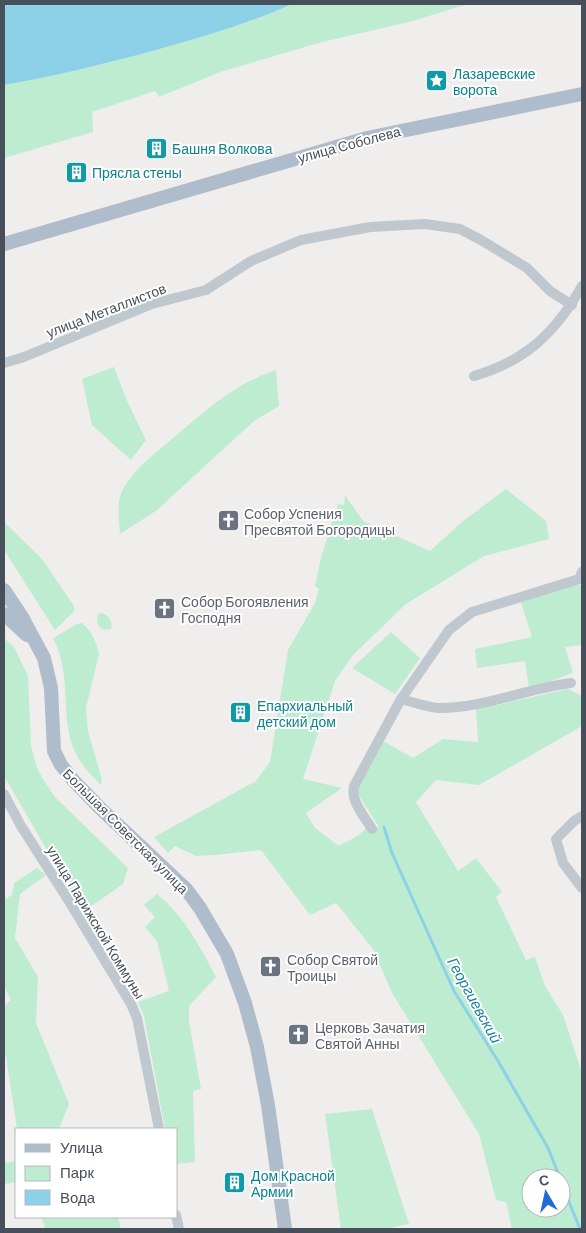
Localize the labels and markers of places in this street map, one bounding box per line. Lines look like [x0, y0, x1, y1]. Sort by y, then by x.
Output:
place label: Лазаревские ворота [453, 65, 536, 98]
place icon: Лазаревские ворота [425, 69, 449, 93]
building icon: Башня Волкова [144, 136, 168, 160]
place label: Башня Волкова [172, 140, 273, 157]
building icon: Прясла стены [64, 160, 88, 184]
place label: Прясла стены [92, 164, 182, 181]
place label: Собор Успения Пресвятой Богородицы [244, 505, 395, 538]
church icon: Собор Успения Пресвятой Богородицы [216, 509, 240, 533]
place label: Собор Богоявления Господня [181, 593, 309, 626]
church icon: Собор Богоявления Господня [153, 597, 177, 621]
place label: Епархиальный детский дом [257, 697, 353, 730]
building icon: Епархиальный детский дом [229, 701, 253, 725]
place label: Собор Святой Троицы [287, 951, 378, 984]
church icon: Собор Святой Троицы [259, 955, 283, 979]
place label: Церковь Зачатия Святой Анны [315, 1019, 425, 1052]
church icon: Церковь Зачатия Святой Анны [287, 1023, 311, 1047]
place label: Дом Красной Армии [251, 1167, 335, 1200]
building icon: Дом Красной Армии [223, 1171, 247, 1195]

